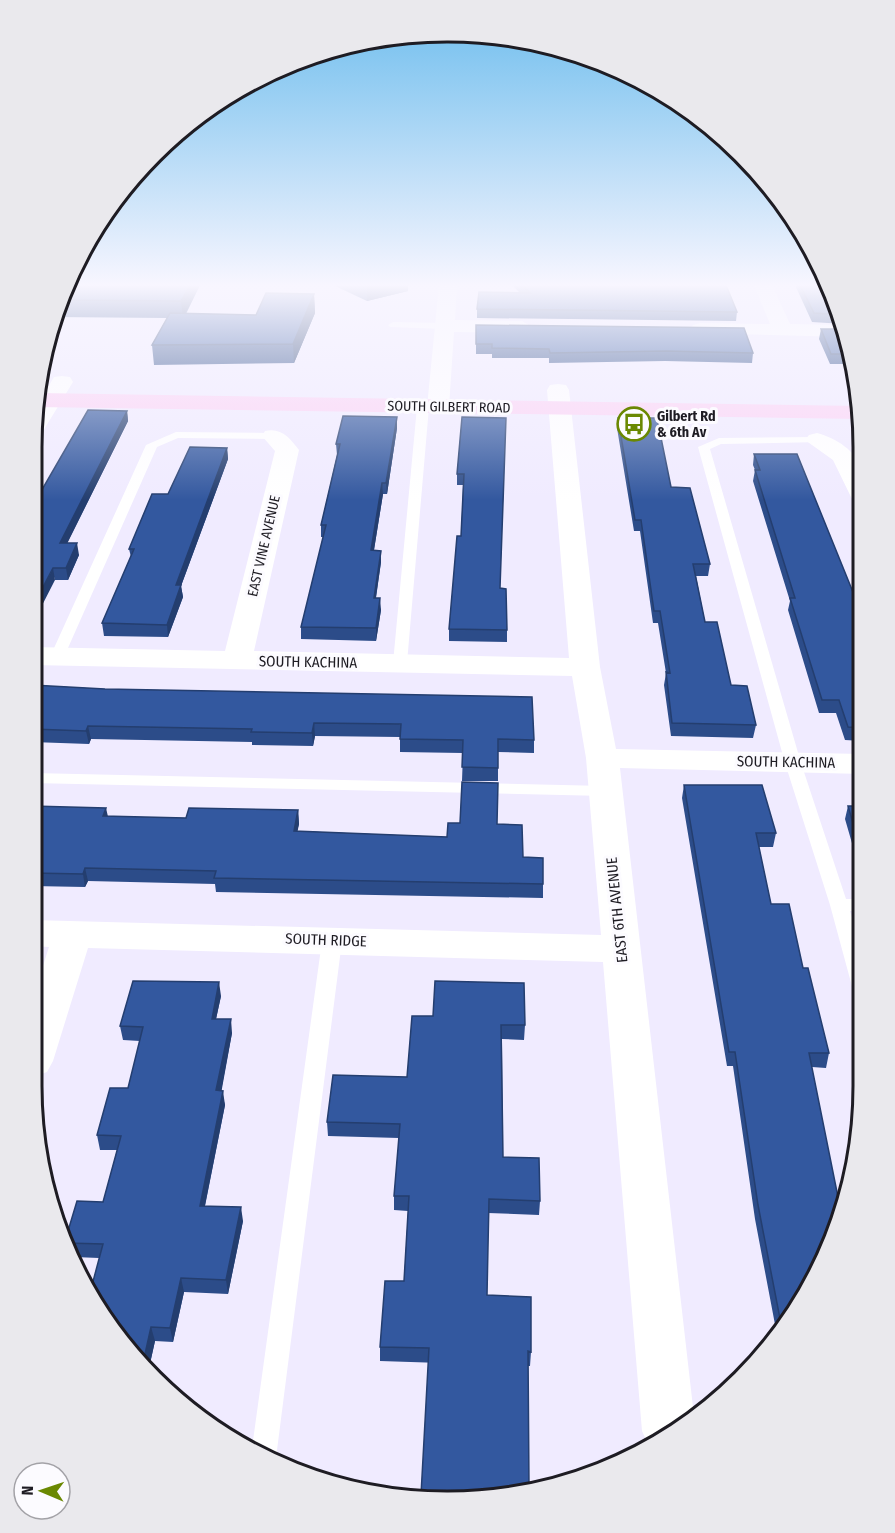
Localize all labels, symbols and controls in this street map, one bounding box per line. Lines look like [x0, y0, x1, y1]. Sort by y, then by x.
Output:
street label: SOUTH GILBERT ROAD [387, 397, 511, 417]
bus stop icon: Gilbert Rd & 6th Av [616, 406, 652, 442]
place label: Gilbert Rd & 6th Av [657, 408, 716, 441]
street label: EAST VINE AVENUE [244, 493, 284, 598]
street label: SOUTH KACHINA [259, 652, 358, 672]
street label: SOUTH KACHINA [737, 752, 836, 772]
street label: EAST 6TH AVENUE [603, 856, 631, 964]
street label: SOUTH RIDGE [285, 930, 367, 950]
north arrow [12, 1461, 72, 1521]
text: N [18, 1485, 37, 1496]

